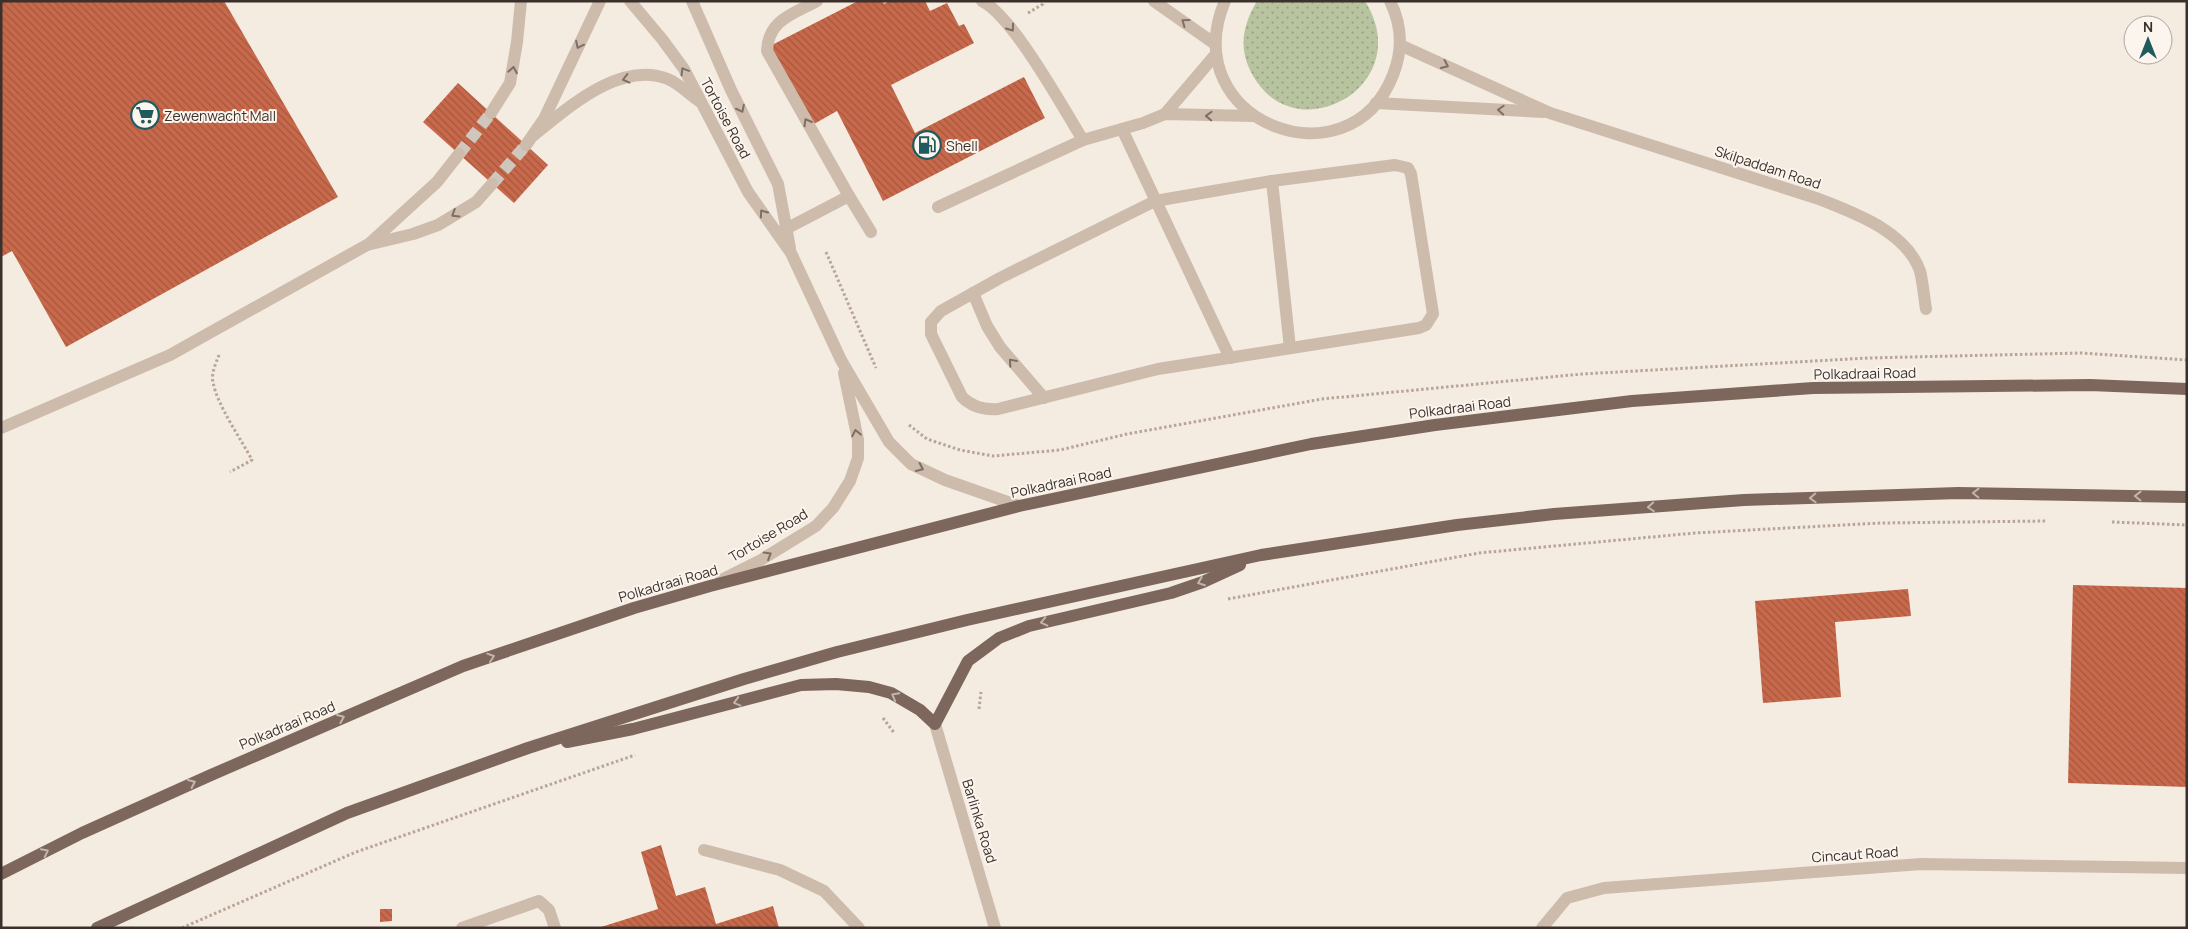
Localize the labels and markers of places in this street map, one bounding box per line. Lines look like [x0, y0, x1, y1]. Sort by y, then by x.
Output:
supermarket icon: Zewenwacht Mall [130, 100, 160, 130]
place label: Zewenwacht Mall [164, 106, 276, 125]
fuel station icon: Shell [912, 130, 942, 160]
place label: Shell [946, 136, 978, 155]

